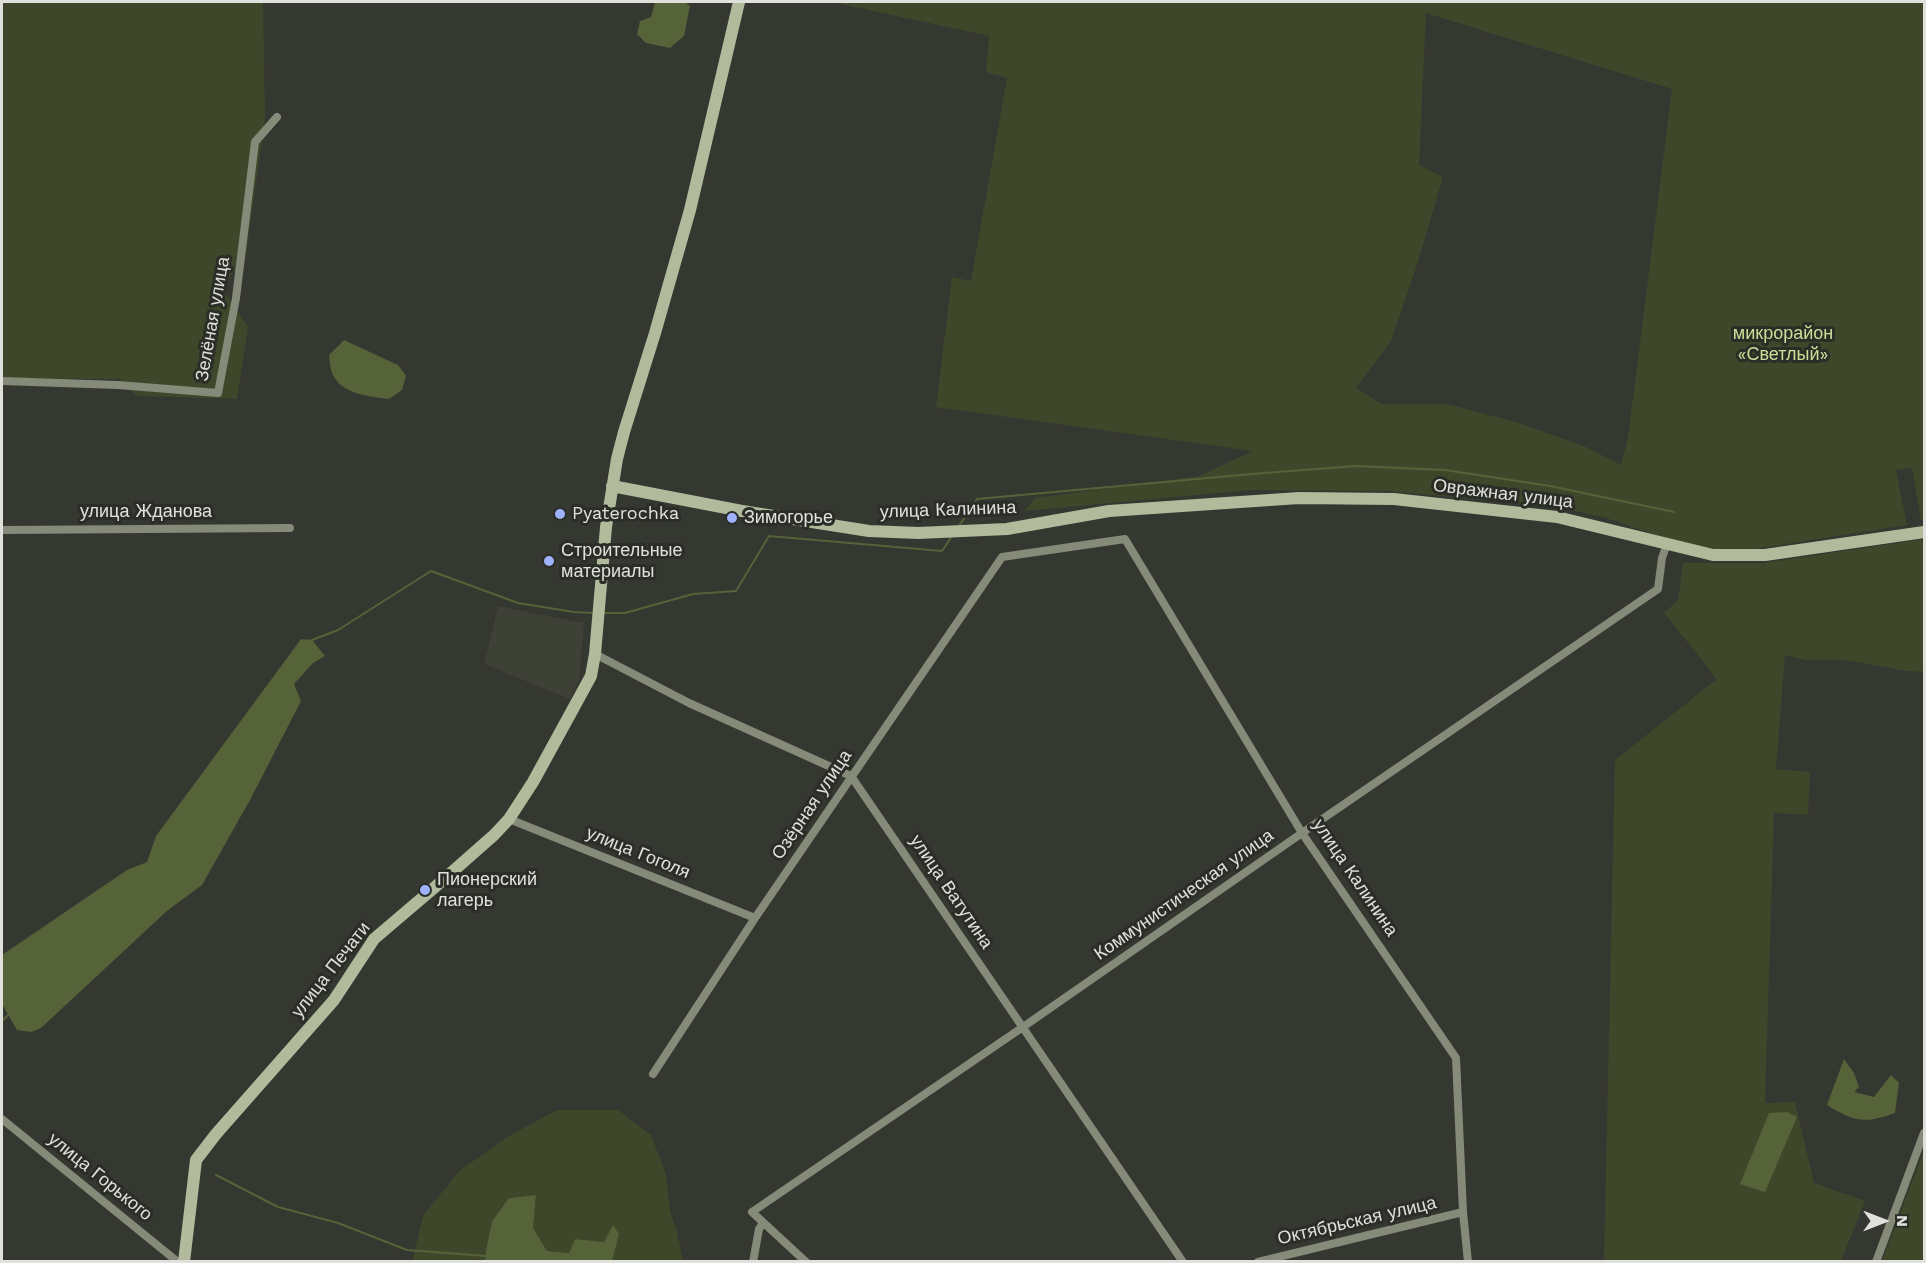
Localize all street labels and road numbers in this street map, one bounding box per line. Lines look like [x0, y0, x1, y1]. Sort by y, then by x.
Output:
street label: Зелёная улица [191, 255, 235, 383]
street label: Овражная улица [1432, 475, 1574, 513]
street label: улица Калинина [879, 497, 1017, 523]
street label: улица Жданова [80, 501, 212, 523]
street label: Озёрная улица [767, 746, 857, 864]
street label: улица Калинина [1308, 815, 1402, 941]
street label: улица Гоголя [583, 822, 693, 884]
street label: Коммунистическая улица [1090, 825, 1278, 965]
street label: улица Ватутина [905, 831, 997, 953]
street label: улица Печати [287, 918, 375, 1022]
street label: улица Горького [44, 1128, 156, 1226]
street label: Октябрьская улица [1275, 1192, 1439, 1250]

